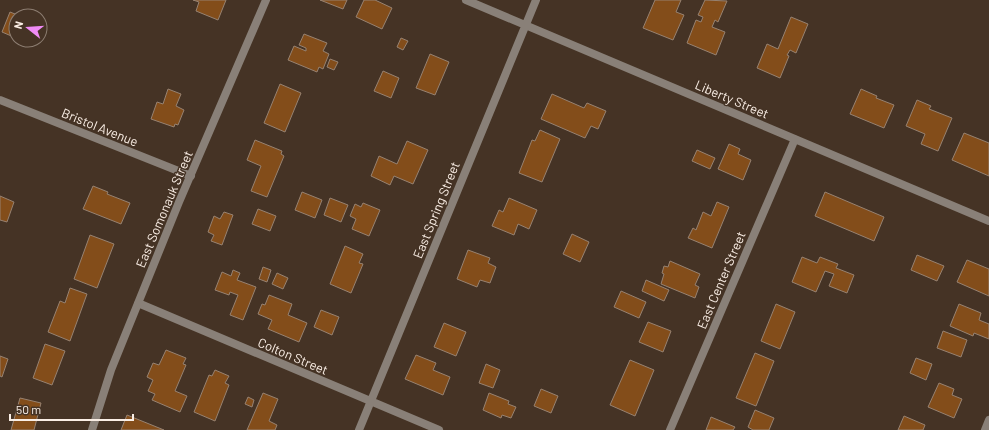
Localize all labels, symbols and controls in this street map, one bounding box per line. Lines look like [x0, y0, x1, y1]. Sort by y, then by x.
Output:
north arrow [8, 8, 48, 48]
text: N [11, 20, 25, 30]
street label: Liberty Street [693, 76, 771, 122]
street label: Bristol Avenue [59, 104, 141, 150]
street label: East Somonauk Street [132, 148, 196, 270]
street label: East Spring Street [409, 159, 463, 261]
street label: East Center Street [693, 229, 749, 331]
street label: Colton Street [255, 334, 331, 378]
scale bar [10, 396, 133, 422]
text: 50 m [16, 402, 41, 416]

